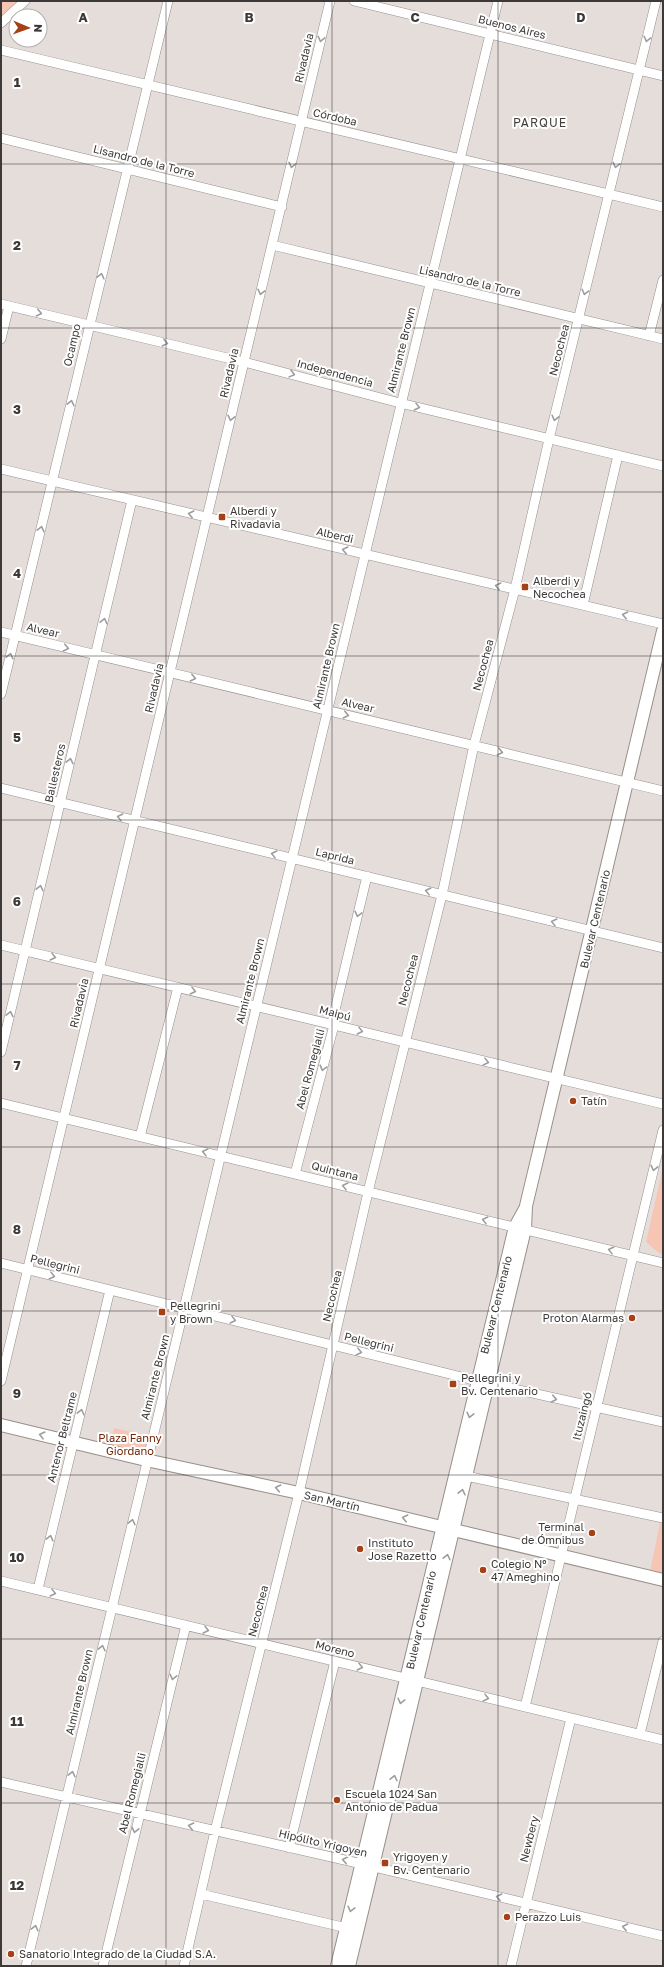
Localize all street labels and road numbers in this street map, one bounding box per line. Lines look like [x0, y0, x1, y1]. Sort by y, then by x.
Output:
street label: Buenos Aires [477, 12, 547, 41]
street label: Rivadavia [291, 32, 316, 84]
street label: Córdoba [312, 105, 358, 128]
street label: Lisandro de la Torre [92, 142, 196, 179]
street label: Lisandro de la Torre [418, 262, 522, 299]
street label: Almirante Brown [384, 306, 417, 394]
street label: Ocampo [60, 322, 83, 368]
street label: Necochea [546, 323, 571, 377]
street label: Rivadavia [216, 347, 241, 399]
street label: Independencia [296, 356, 375, 389]
street label: Alberdi [315, 524, 355, 545]
street label: Alvear [25, 619, 61, 640]
street label: Almirante Brown [309, 622, 342, 710]
street label: Necochea [469, 638, 496, 692]
street label: Rivadavia [141, 662, 166, 714]
street label: Alvear [340, 694, 376, 715]
street label: Ballesteros [41, 742, 68, 804]
street label: Laprida [314, 844, 356, 867]
street label: Bulevar Centenario [577, 868, 612, 969]
street label: Almirante Brown [233, 937, 266, 1025]
street label: Necochea [395, 953, 420, 1007]
street label: Rivadavia [66, 977, 91, 1029]
street label: Maipú [318, 1002, 352, 1023]
street label: Abel Romegialli [293, 1027, 327, 1111]
street label: Quintana [310, 1158, 360, 1183]
street label: Pellegrini [29, 1251, 81, 1276]
street label: Bulevar Centenario [477, 1254, 514, 1355]
street label: Necochea [319, 1269, 344, 1323]
street label: Pellegrini [343, 1329, 395, 1354]
street label: Almirante Brown [138, 1333, 171, 1421]
street label: Antenor Beltrame [44, 1390, 79, 1484]
street label: Ituzaingó [569, 1390, 594, 1441]
street label: San Martín [303, 1488, 361, 1513]
street label: Bulevar Centenario [403, 1569, 438, 1670]
street label: Necochea [245, 1584, 270, 1638]
street label: Moreno [314, 1637, 356, 1660]
street label: Almirante Brown [62, 1648, 95, 1736]
street label: Abel Romegialli [115, 1751, 148, 1835]
street label: Newbery [516, 1814, 541, 1863]
street label: Hipólito Yrigoyen [277, 1826, 369, 1859]

